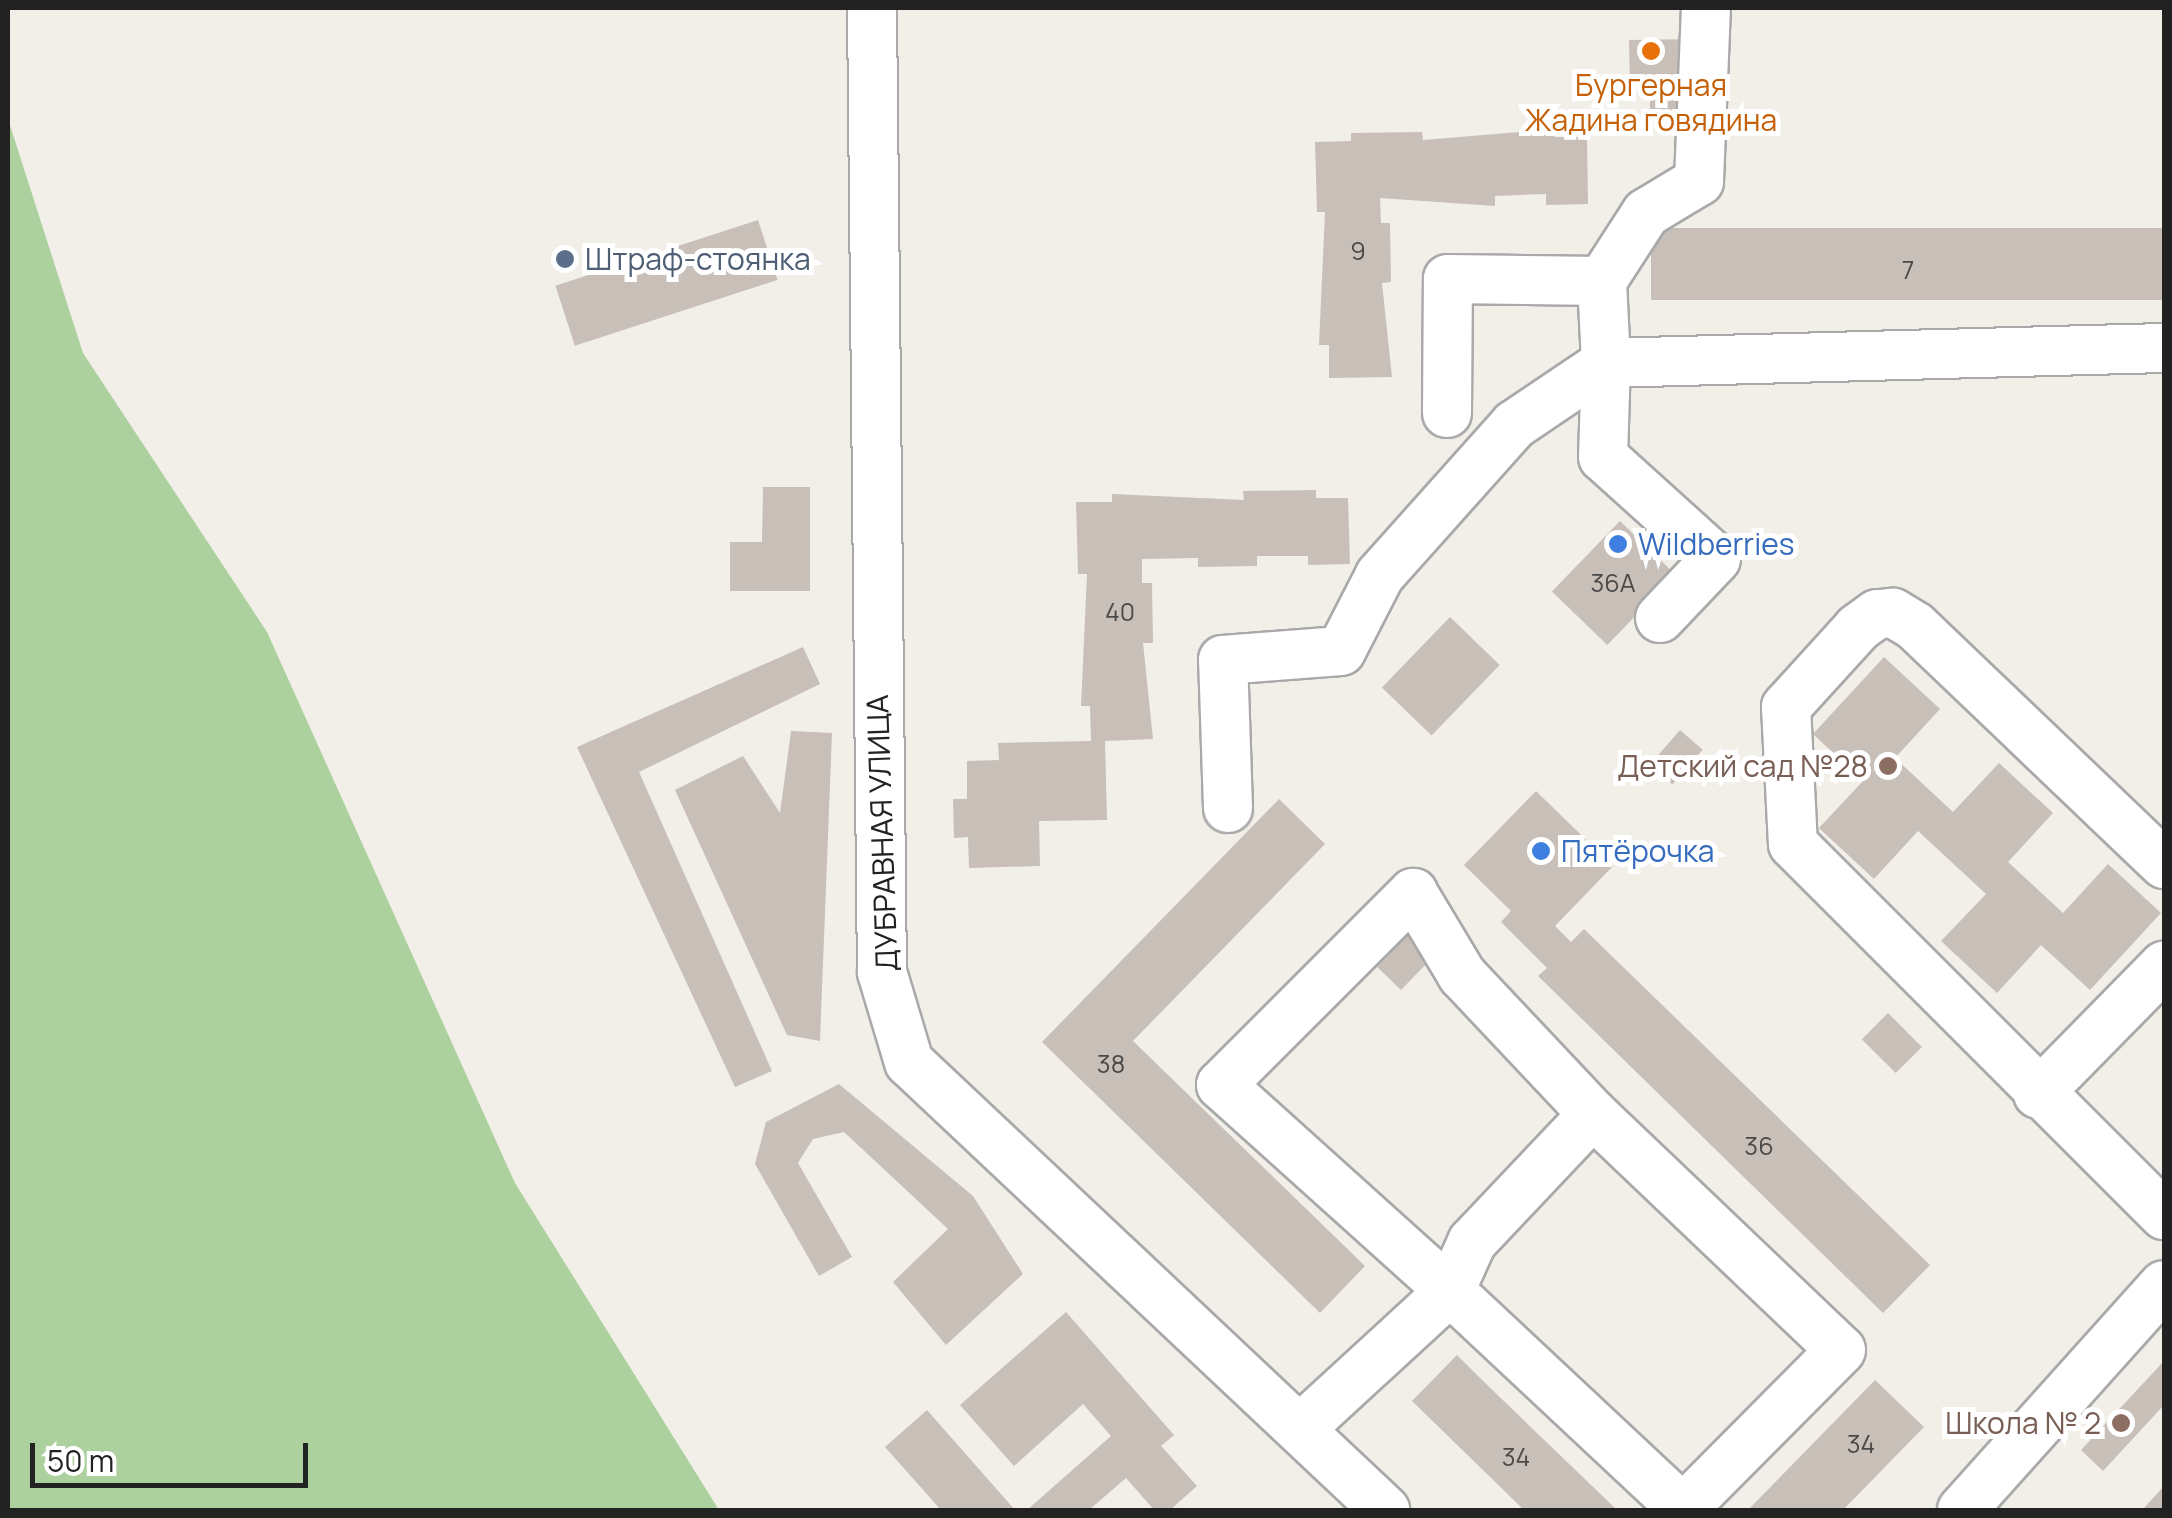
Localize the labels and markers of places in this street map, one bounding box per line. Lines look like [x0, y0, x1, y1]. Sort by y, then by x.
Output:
marker: Бургерная Жадина говядина [1640, 40, 1662, 62]
place label: Бургерная Жадина говядина [1525, 67, 1777, 138]
place label: Штраф-стоянка [585, 241, 811, 277]
marker: Штраф-стоянка [554, 248, 576, 270]
place label: Wildberries [1638, 526, 1794, 562]
marker: Wildberries [1607, 533, 1629, 555]
place label: Детский сад №28 [1617, 748, 1868, 784]
marker: Детский сад №28 [1877, 755, 1899, 777]
place label: Пятёрочка [1561, 833, 1714, 869]
marker: Пятёрочка [1530, 840, 1552, 862]
place label: Школа № 2 [1945, 1405, 2101, 1441]
marker: Школа № 2 [2110, 1412, 2132, 1434]

